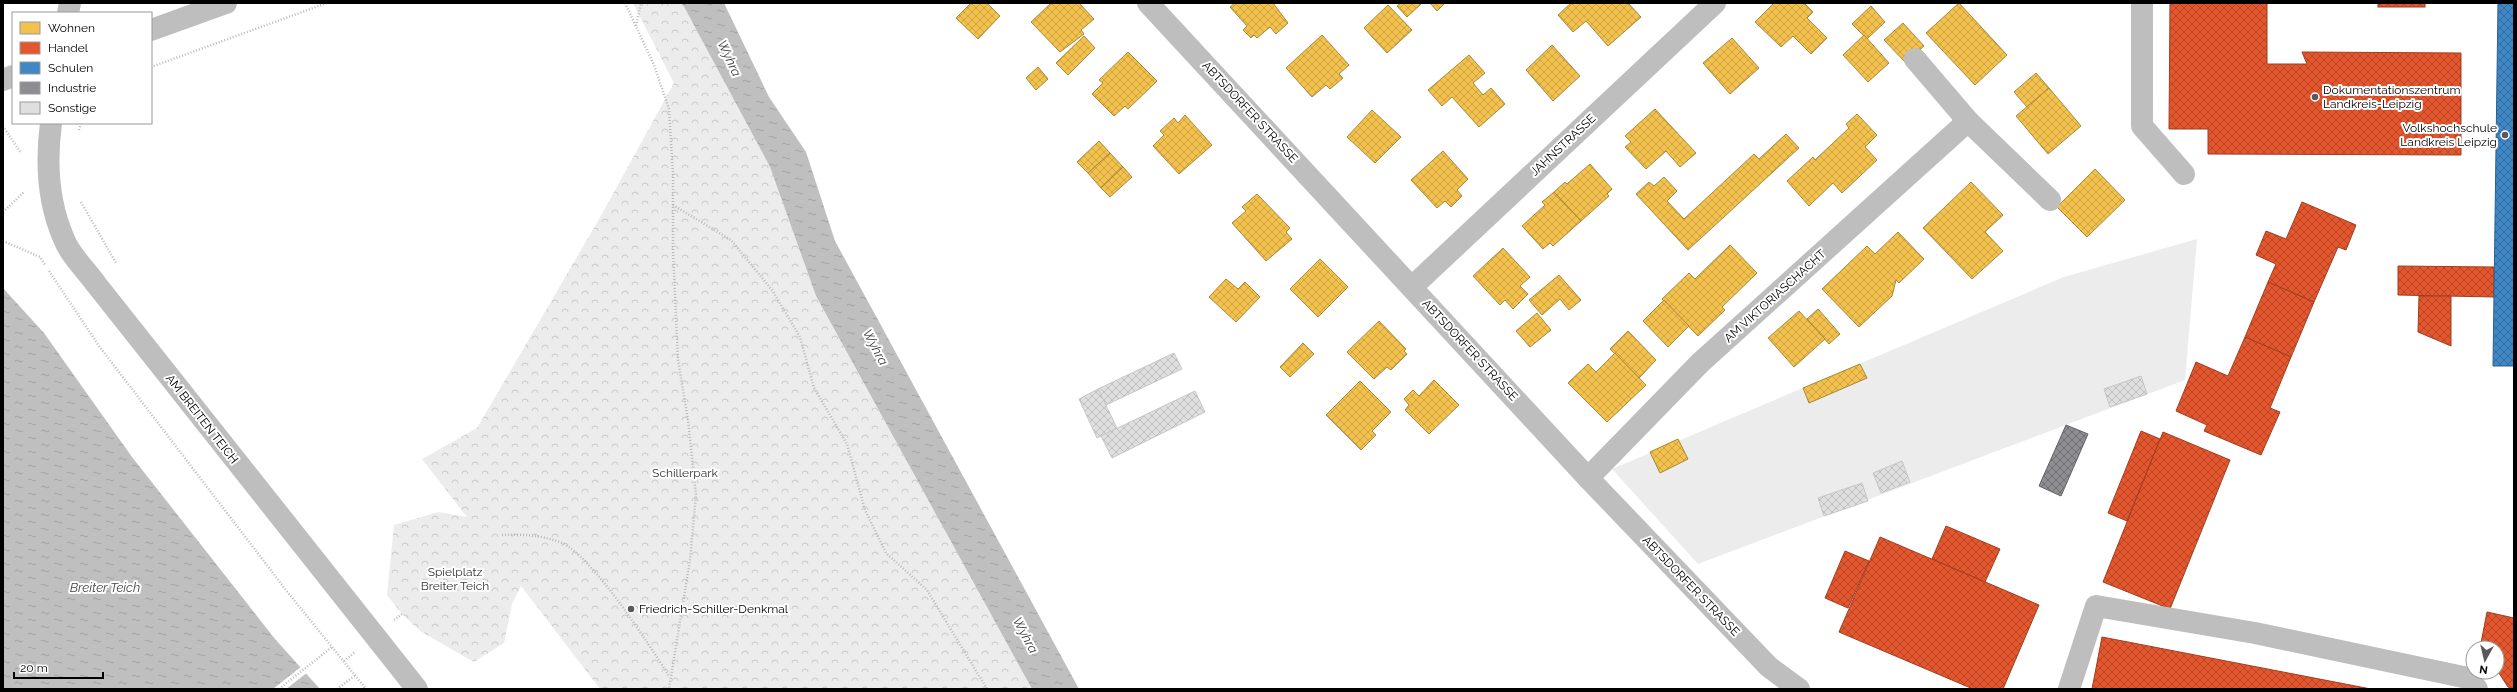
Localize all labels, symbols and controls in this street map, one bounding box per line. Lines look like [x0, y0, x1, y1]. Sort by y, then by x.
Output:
legend [12, 12, 152, 124]
text: Wohnen [48, 21, 95, 35]
water label: Wyhra [715, 38, 745, 79]
text: Handel [48, 41, 89, 55]
street label: ABTSDORFER STRASSE [1199, 58, 1301, 166]
text: Schulen [48, 61, 93, 75]
text: Industrie [48, 81, 96, 95]
place label: Dokumentationszentrum Landkreis-Leipzig [2323, 83, 2460, 111]
marker: Dokumentationszentrum Landkreis-Leipzig [2310, 92, 2320, 102]
text: Sonstige [48, 101, 96, 115]
street label: JAHNSTRASSE [1527, 111, 1599, 179]
place label: Volkshochschule Landkreis Leipzig [2400, 121, 2497, 149]
marker: Volkshochschule Landkreis Leipzig [2500, 130, 2510, 140]
street label: AM VIKTORIASCHACHT [1721, 246, 1829, 345]
street label: ABTSDORFER STRASSE [1419, 296, 1521, 404]
water label: Wyhra [860, 327, 891, 368]
street label: AM BREITEN TEICH [163, 372, 241, 466]
park label: Schillerpark [652, 466, 719, 480]
street label: ABTSDORFER STRASSE [1640, 533, 1742, 639]
park label: Spielplatz Breiter Teich [421, 565, 489, 593]
water label: Breiter Teich [70, 580, 140, 595]
place label: Friedrich-Schiller-Denkmal [639, 602, 789, 616]
marker: Friedrich-Schiller-Denkmal [626, 604, 636, 614]
water label: Wyhra [1010, 615, 1041, 656]
north arrow [2465, 640, 2505, 680]
scale bar [14, 654, 103, 680]
text: 20 m [20, 661, 48, 675]
text: N [2479, 662, 2489, 676]

